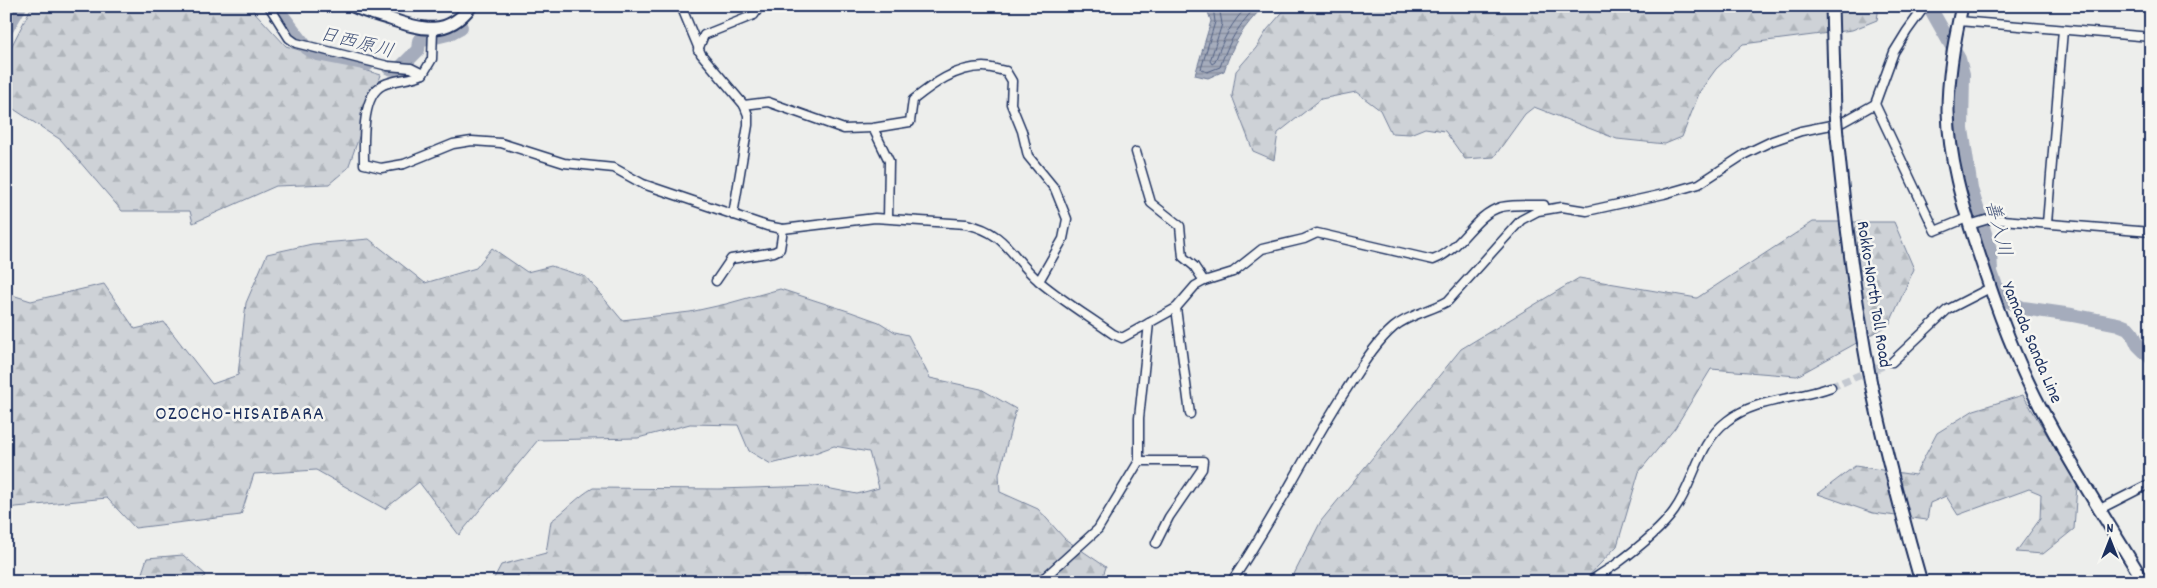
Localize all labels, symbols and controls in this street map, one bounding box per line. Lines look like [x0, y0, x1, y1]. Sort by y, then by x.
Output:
water label: 日西原川 [316, 22, 396, 67]
water label: 善入川 [1977, 198, 2017, 260]
street label: Rokko-North Toll Road [1849, 219, 1896, 370]
street label: Yamada Sanda Line [1994, 279, 2068, 408]
district label: OZOCHO-HISAIBARA [155, 401, 325, 429]
north arrow [2084, 516, 2134, 566]
text: N [2107, 519, 2114, 539]

